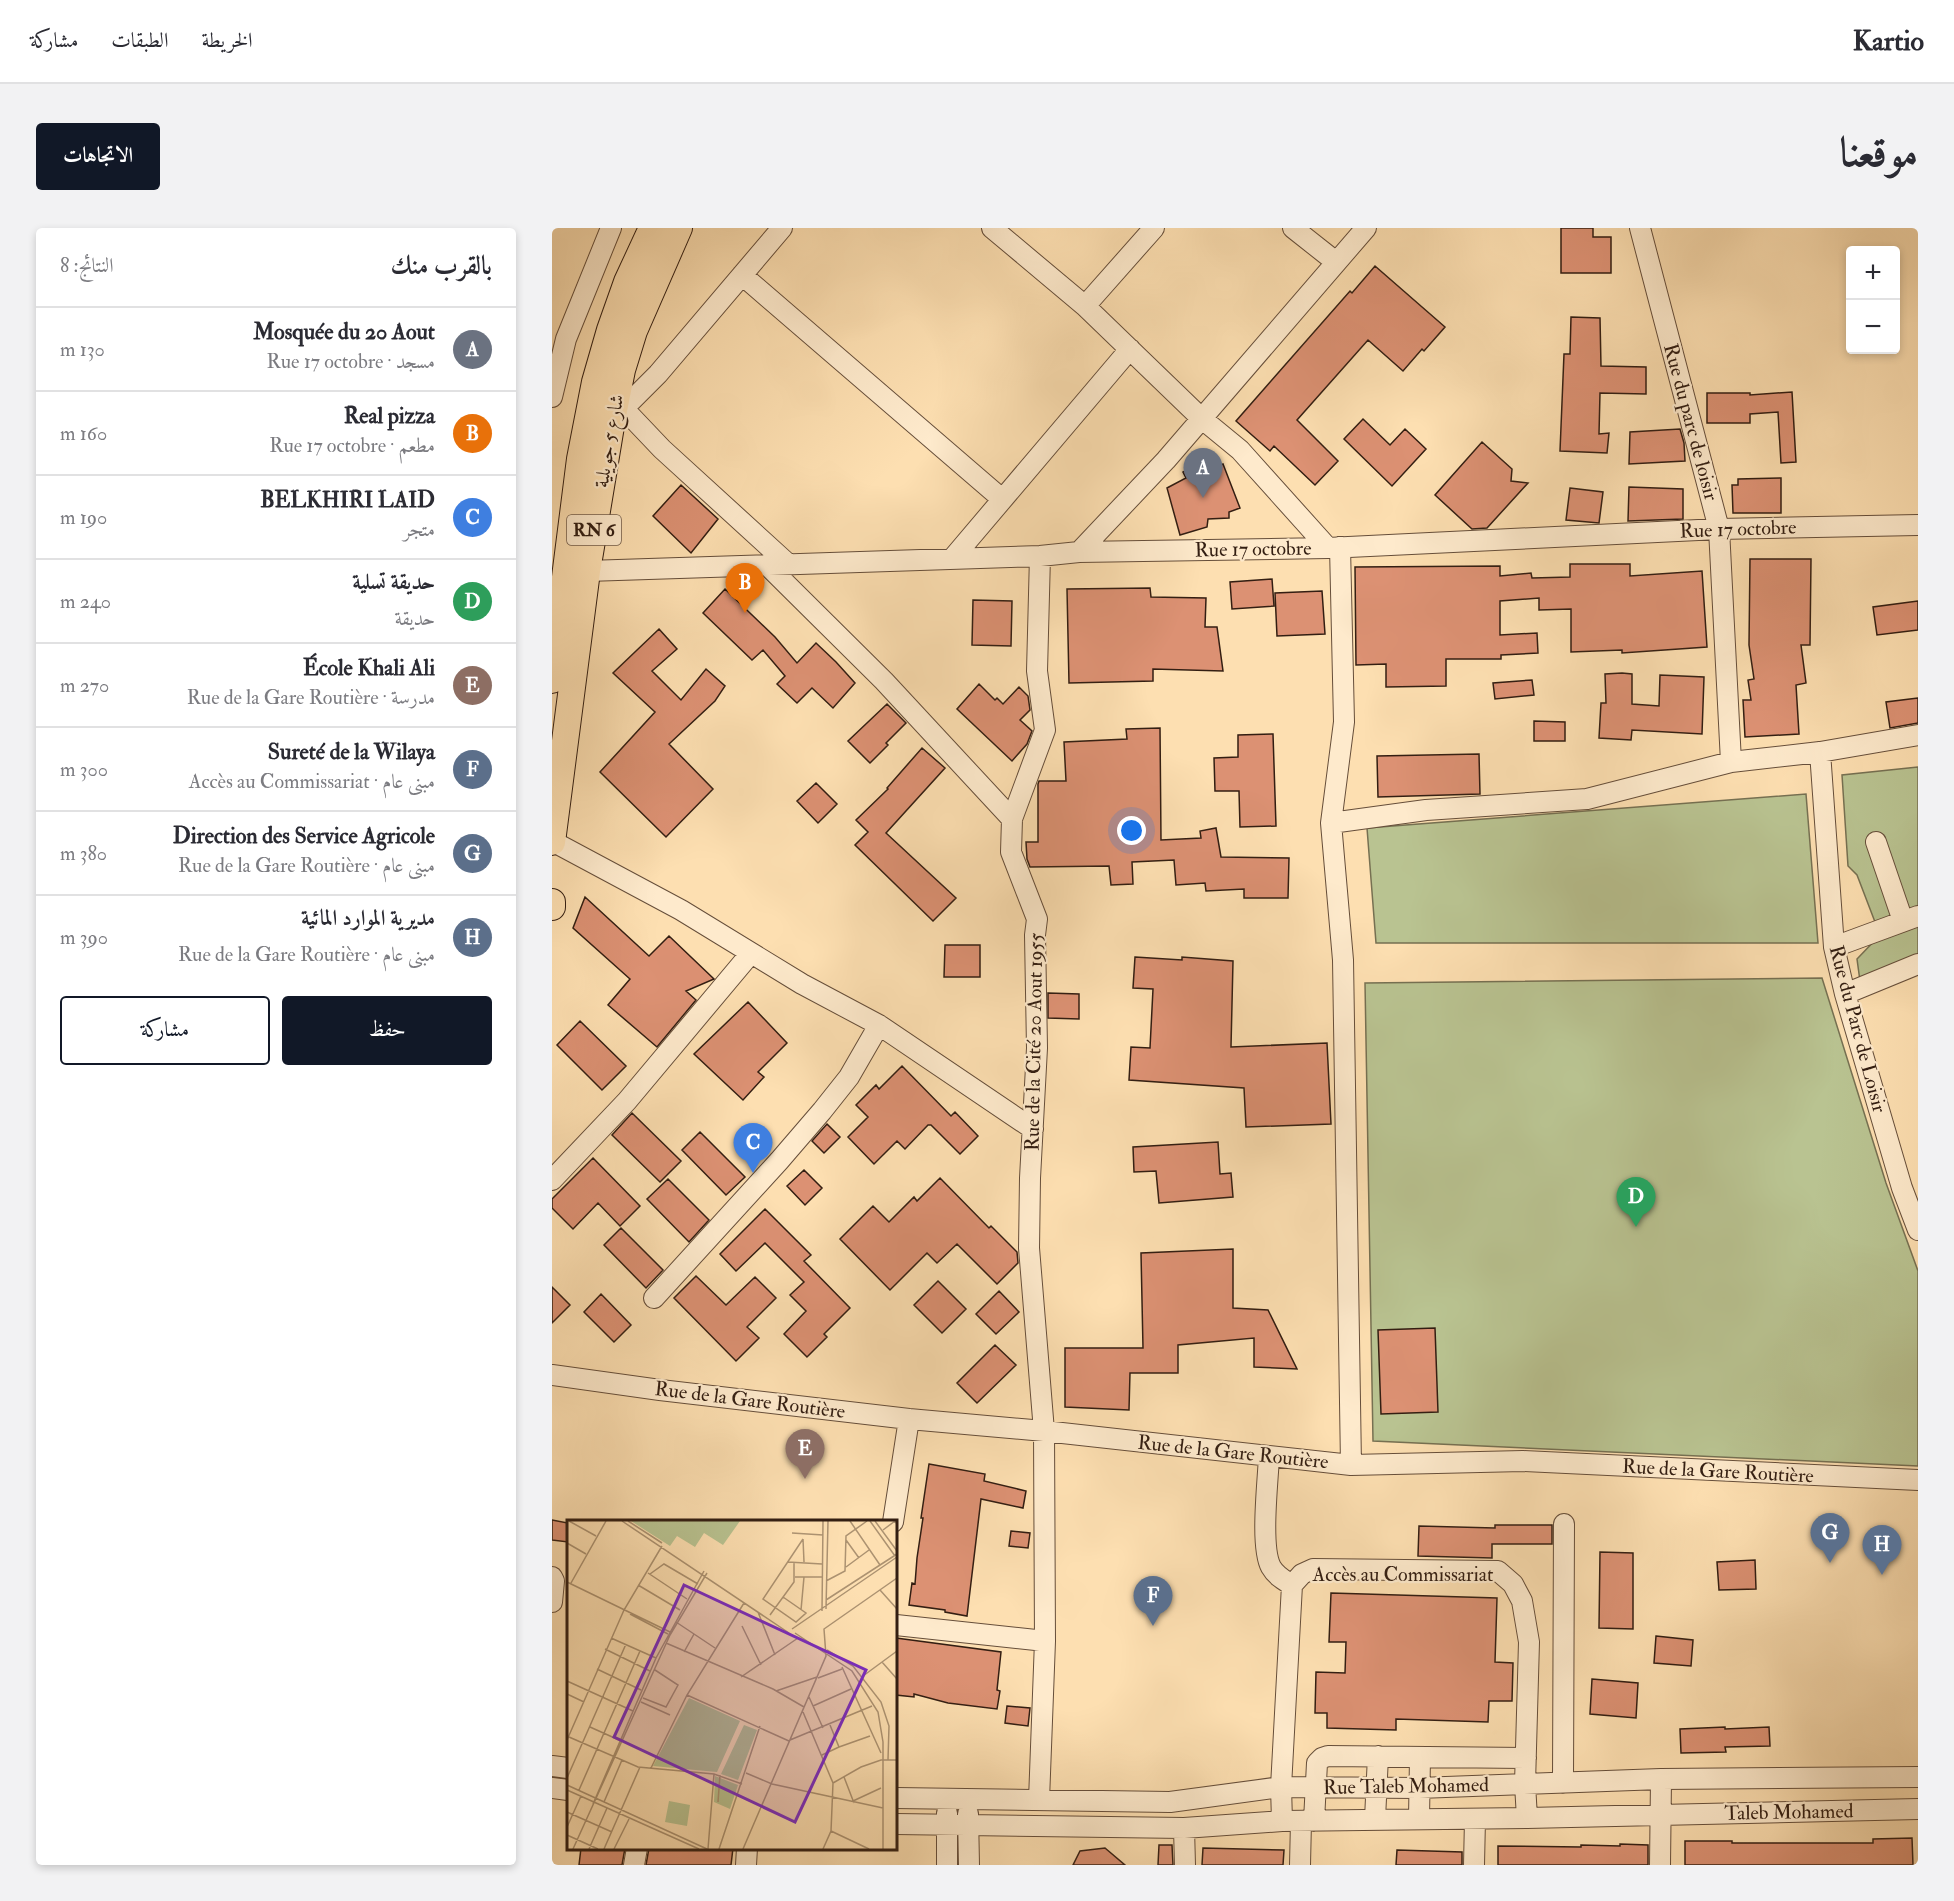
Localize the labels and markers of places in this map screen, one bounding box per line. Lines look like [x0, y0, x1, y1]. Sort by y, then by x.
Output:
pin: A [1184, 448, 1222, 498]
pin: B [726, 564, 764, 613]
pin: C [734, 1124, 772, 1173]
pin: D [1616, 1178, 1656, 1227]
pin: E [786, 1430, 824, 1479]
pin: G [1810, 1514, 1850, 1563]
pin: H [1862, 1526, 1902, 1575]
pin: F [1134, 1576, 1172, 1626]

